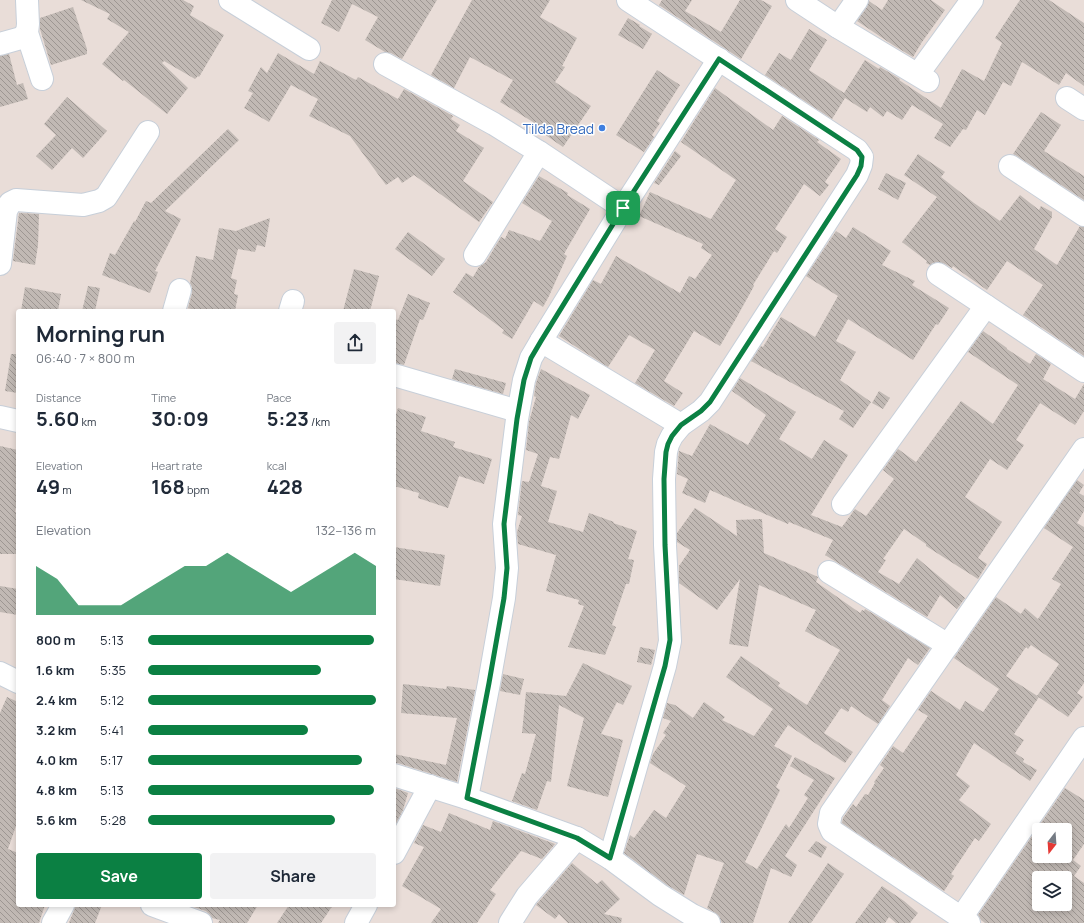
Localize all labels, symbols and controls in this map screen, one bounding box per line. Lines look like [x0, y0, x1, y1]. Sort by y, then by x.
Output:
place label: Tilda Bread [523, 119, 594, 138]
marker: Tilda Bread [597, 123, 607, 133]
pin [606, 191, 640, 225]
icon: arrive [612, 197, 634, 219]
text: Morning run [36, 319, 165, 349]
button: share [334, 322, 376, 364]
text: 06:40 · 7 × 800 m [36, 349, 135, 367]
text: Distance [36, 390, 81, 405]
text: Time [151, 390, 176, 405]
text: Pace [267, 390, 292, 405]
text: 5.60 [36, 405, 79, 432]
text: 30:09 [151, 405, 209, 432]
text: 5:23 [267, 405, 309, 432]
text: km [79, 414, 96, 429]
text: /km [309, 414, 330, 429]
text: Elevation [36, 458, 82, 473]
text: Heart rate [151, 458, 202, 473]
text: kcal [267, 458, 287, 473]
text: 49 [36, 473, 60, 500]
text: 168 [151, 473, 185, 500]
text: 428 [267, 473, 303, 500]
text: m [60, 482, 72, 497]
text: bpm [185, 482, 209, 497]
text: Elevation [36, 521, 91, 539]
text: 132–136 m [316, 521, 376, 539]
text: 800 m [36, 631, 75, 649]
text: 5:13 [100, 631, 124, 649]
text: 1.6 km [36, 661, 74, 679]
text: 5:35 [100, 661, 126, 679]
text: 2.4 km [36, 691, 77, 709]
text: 5:12 [100, 691, 124, 709]
text: 3.2 km [36, 721, 77, 739]
text: 5:41 [100, 721, 124, 739]
text: 4.0 km [36, 751, 77, 769]
text: 5:17 [100, 751, 123, 769]
text: 4.8 km [36, 781, 77, 799]
text: 5:13 [100, 781, 124, 799]
text: 5.6 km [36, 811, 77, 829]
text: 5:28 [100, 811, 126, 829]
north arrow [1032, 823, 1072, 863]
map controls [1032, 823, 1072, 911]
button: Save [36, 853, 202, 899]
button: Share [210, 853, 376, 899]
button: layers [1032, 871, 1072, 911]

